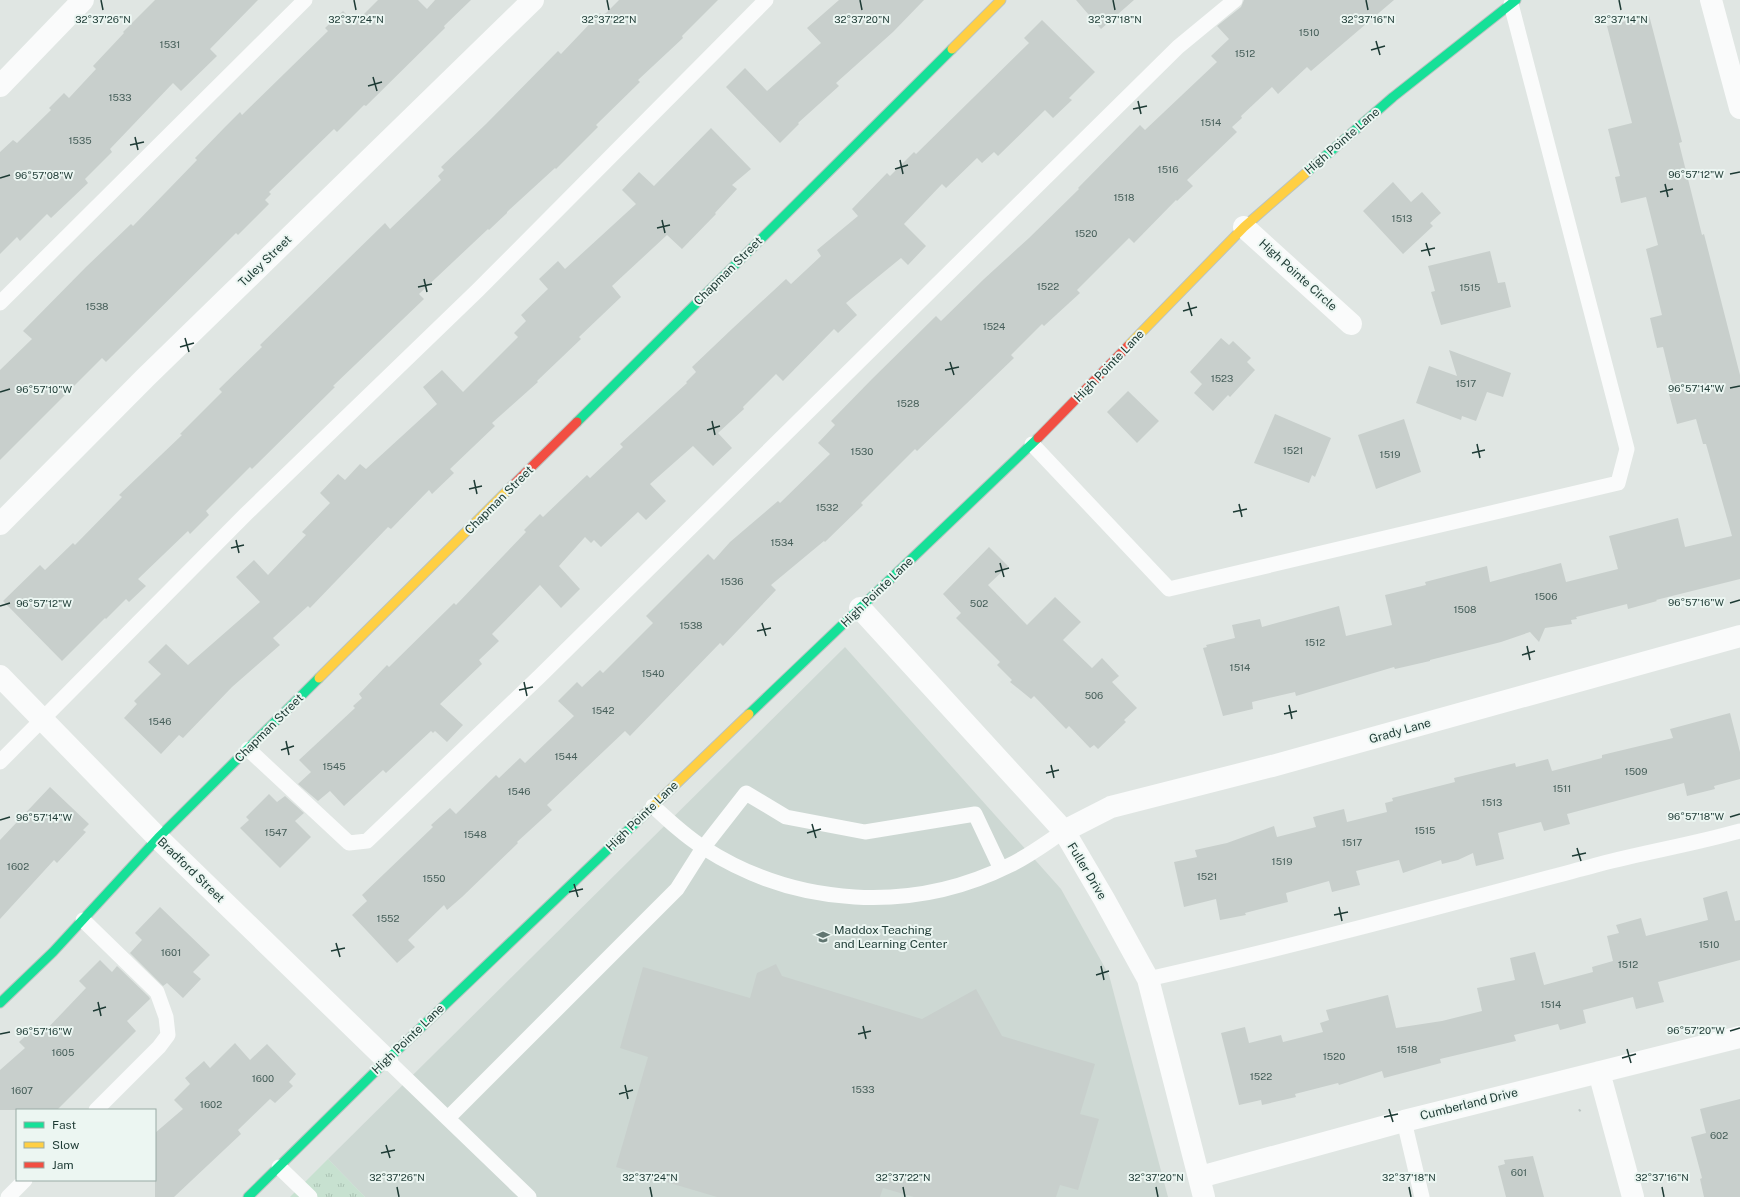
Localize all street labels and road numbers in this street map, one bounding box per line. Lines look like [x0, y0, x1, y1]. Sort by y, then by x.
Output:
street label: High Pointe Lane [1302, 105, 1382, 177]
street label: Tuley Street [236, 232, 295, 290]
street label: Chapman Street [691, 234, 765, 308]
street label: High Pointe Circle [1256, 236, 1340, 314]
street label: High Pointe Lane [1071, 327, 1147, 405]
street label: Chapman Street [462, 463, 536, 537]
street label: High Pointe Lane [838, 554, 916, 630]
street label: Chapman Street [232, 691, 306, 765]
street label: Grady Lane [1368, 715, 1433, 746]
street label: High Pointe Lane [603, 778, 681, 854]
street label: Bradford Street [155, 835, 228, 906]
street label: Fuller Drive [1065, 840, 1110, 902]
street label: High Pointe Lane [369, 1001, 447, 1077]
street label: Cumberland Drive [1419, 1085, 1520, 1123]

